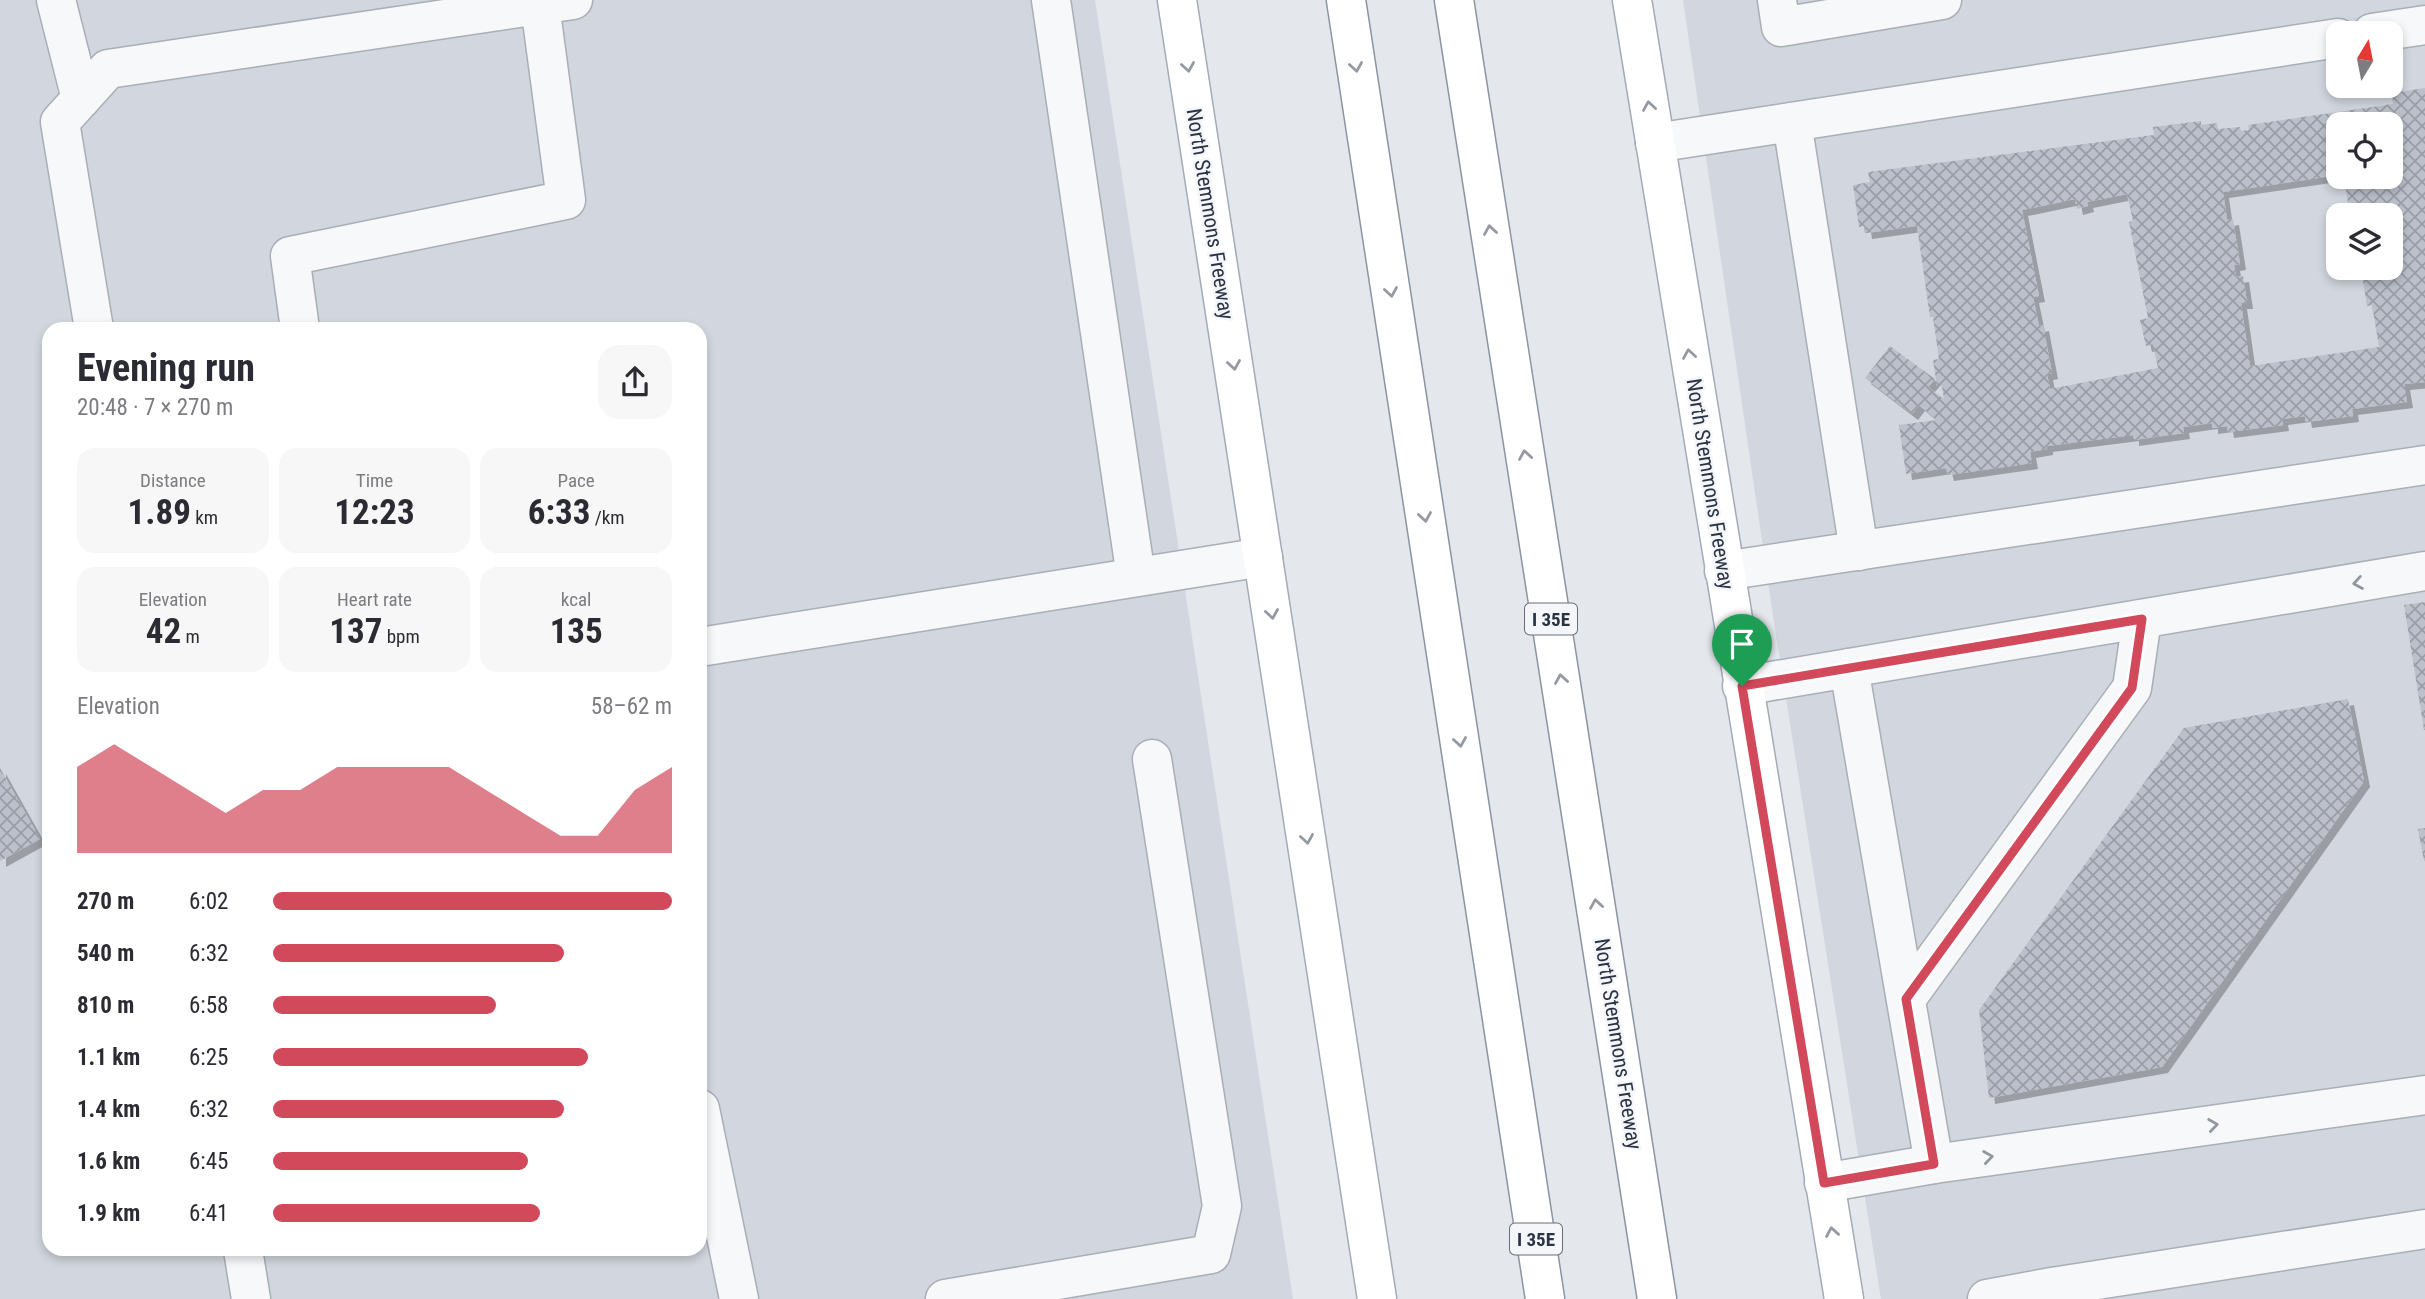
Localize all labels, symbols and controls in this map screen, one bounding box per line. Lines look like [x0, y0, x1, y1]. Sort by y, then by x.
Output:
north arrow [2326, 21, 2403, 98]
map controls [2326, 21, 2403, 280]
one-way arrow [1180, 62, 1195, 73]
one-way arrow [1348, 62, 1363, 73]
one-way arrow [1642, 100, 1657, 111]
street label: North Stemmons Freeway [1181, 107, 1239, 321]
button: locate [2326, 112, 2403, 189]
button: layers [2326, 203, 2403, 280]
one-way arrow [1483, 224, 1498, 236]
one-way arrow [1383, 286, 1398, 298]
button: share [598, 345, 672, 419]
text: Evening run [77, 346, 255, 390]
one-way arrow [1682, 348, 1697, 360]
one-way arrow [1226, 359, 1241, 371]
street label: North Stemmons Freeway [1681, 377, 1739, 591]
text: 20:48 · 7 × 270 m [77, 394, 233, 421]
one-way arrow [1518, 449, 1533, 460]
text: Distance [140, 469, 206, 492]
text: Time [356, 469, 393, 492]
text: Pace [558, 469, 595, 492]
text: 1.89 [128, 492, 191, 533]
text: 12:23 [334, 492, 415, 533]
text: 6:33 [528, 492, 590, 533]
text: km [191, 506, 218, 529]
text: /km [590, 506, 625, 529]
one-way arrow [1417, 511, 1432, 523]
one-way arrow [2352, 575, 2364, 590]
text: Elevation [139, 588, 207, 611]
text: Heart rate [337, 588, 412, 611]
text: kcal [561, 588, 591, 611]
road number: I 35E [1525, 604, 1577, 634]
one-way arrow [1264, 608, 1279, 620]
text: 42 [146, 611, 181, 652]
text: 137 [329, 611, 382, 652]
text: 135 [550, 611, 603, 652]
pin [1712, 614, 1772, 686]
text: m [181, 625, 200, 648]
text: bpm [382, 625, 420, 648]
icon: arrive [1723, 625, 1761, 663]
one-way arrow [1554, 673, 1569, 685]
text: Elevation [77, 693, 160, 720]
text: 58–62 m [591, 693, 672, 720]
one-way arrow [1452, 736, 1467, 748]
one-way arrow [1299, 833, 1314, 845]
text: 270 m [77, 888, 134, 915]
text: 6:02 [189, 888, 228, 915]
one-way arrow [1589, 898, 1604, 910]
street label: North Stemmons Freeway [1589, 937, 1647, 1151]
text: 540 m [77, 940, 134, 967]
text: 6:32 [189, 940, 228, 967]
text: 810 m [77, 992, 134, 1019]
text: 6:58 [189, 992, 228, 1019]
text: 1.1 km [77, 1044, 140, 1071]
text: 6:25 [189, 1044, 228, 1071]
text: 1.4 km [77, 1096, 140, 1123]
text: 6:32 [189, 1096, 228, 1123]
one-way arrow [2208, 1117, 2219, 1132]
text: 1.6 km [77, 1148, 140, 1175]
text: 6:45 [189, 1148, 228, 1175]
one-way arrow [1982, 1149, 1994, 1164]
text: 1.9 km [77, 1200, 140, 1227]
text: 6:41 [189, 1200, 228, 1227]
road number: I 35E [1510, 1224, 1562, 1254]
one-way arrow [1825, 1226, 1840, 1238]

